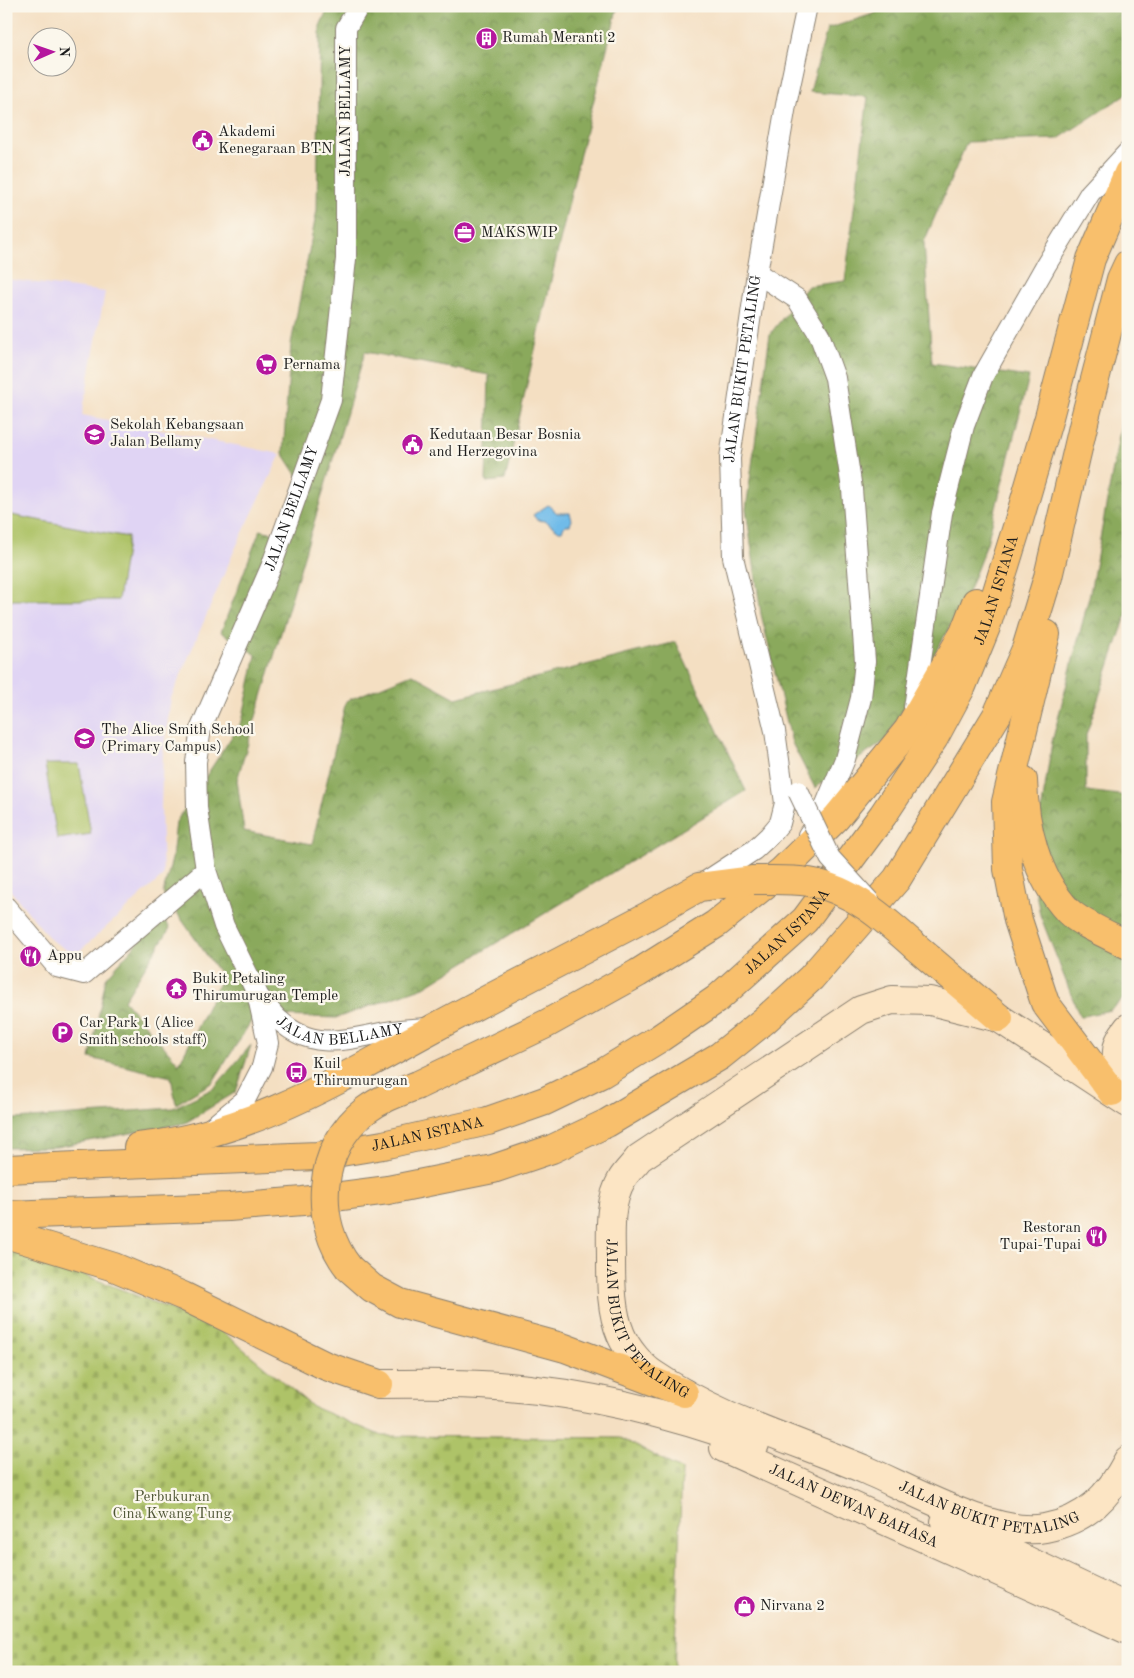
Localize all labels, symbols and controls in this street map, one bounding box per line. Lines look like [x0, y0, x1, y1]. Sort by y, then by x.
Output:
building icon: Rumah Meranti 2 [474, 26, 498, 50]
north arrow [28, 28, 78, 78]
place label: Rumah Meranti 2 [502, 31, 616, 46]
street label: JALAN BELLAMY [339, 45, 354, 177]
text: N [57, 46, 71, 57]
place label: Akademi Kenegaraan BTN [218, 125, 333, 157]
public building icon: Akademi Kenegaraan BTN [190, 129, 214, 153]
office icon: MAKSWIP [453, 221, 477, 245]
place label: MAKSWIP [481, 226, 558, 241]
street label: JALAN BUKIT PETALING [722, 274, 764, 463]
supermarket icon: Pernama [255, 353, 279, 377]
place label: Pernama [283, 358, 341, 373]
place label: Sekolah Kebangsaan Jalan Bellamy [110, 418, 244, 450]
school or university icon: Sekolah Kebangsaan Jalan Bellamy [82, 422, 106, 446]
place label: Kedutaan Besar Bosnia and Herzegovina [429, 428, 581, 460]
public building icon: Kedutaan Besar Bosnia and Herzegovina [401, 432, 425, 456]
street label: JALAN BELLAMY [263, 444, 321, 574]
street label: JALAN ISTANA [972, 533, 1022, 648]
place label: The Alice Smith School (Primary Campus) [101, 723, 254, 755]
school or university icon: The Alice Smith School (Primary Campus) [73, 727, 97, 751]
street label: JALAN ISTANA [742, 886, 833, 978]
restaurant icon: Appu [19, 944, 43, 968]
place label: Appu [47, 949, 82, 964]
place label: Bukit Petaling Thirumurugan Temple [192, 972, 338, 1004]
temple icon: Bukit Petaling Thirumurugan Temple [164, 976, 188, 1000]
street label: JALAN BELLAMY [273, 1014, 404, 1048]
place label: Car Park 1 (Alice Smith schools staff) [79, 1016, 207, 1048]
parking icon: Car Park 1 (Alice Smith schools staff) [51, 1020, 75, 1044]
place label: Kuil Thirumurugan [313, 1057, 408, 1089]
bus stop icon: Kuil Thirumurugan [285, 1061, 309, 1085]
street label: JALAN ISTANA [370, 1115, 486, 1154]
place label: Restoran Tupai-Tupai [1000, 1221, 1081, 1253]
restaurant icon: Restoran Tupai-Tupai [1085, 1225, 1109, 1249]
street label: JALAN BUKIT PETALING [603, 1238, 692, 1402]
street label: JALAN DEWAN BAHASA [766, 1462, 941, 1551]
street label: JALAN BUKIT PETALING [896, 1479, 1083, 1537]
park label: Perbukuran Cina Kwang Tung [112, 1490, 232, 1522]
shop icon: Nirvana 2 [732, 1594, 756, 1618]
place label: Nirvana 2 [760, 1599, 825, 1614]

